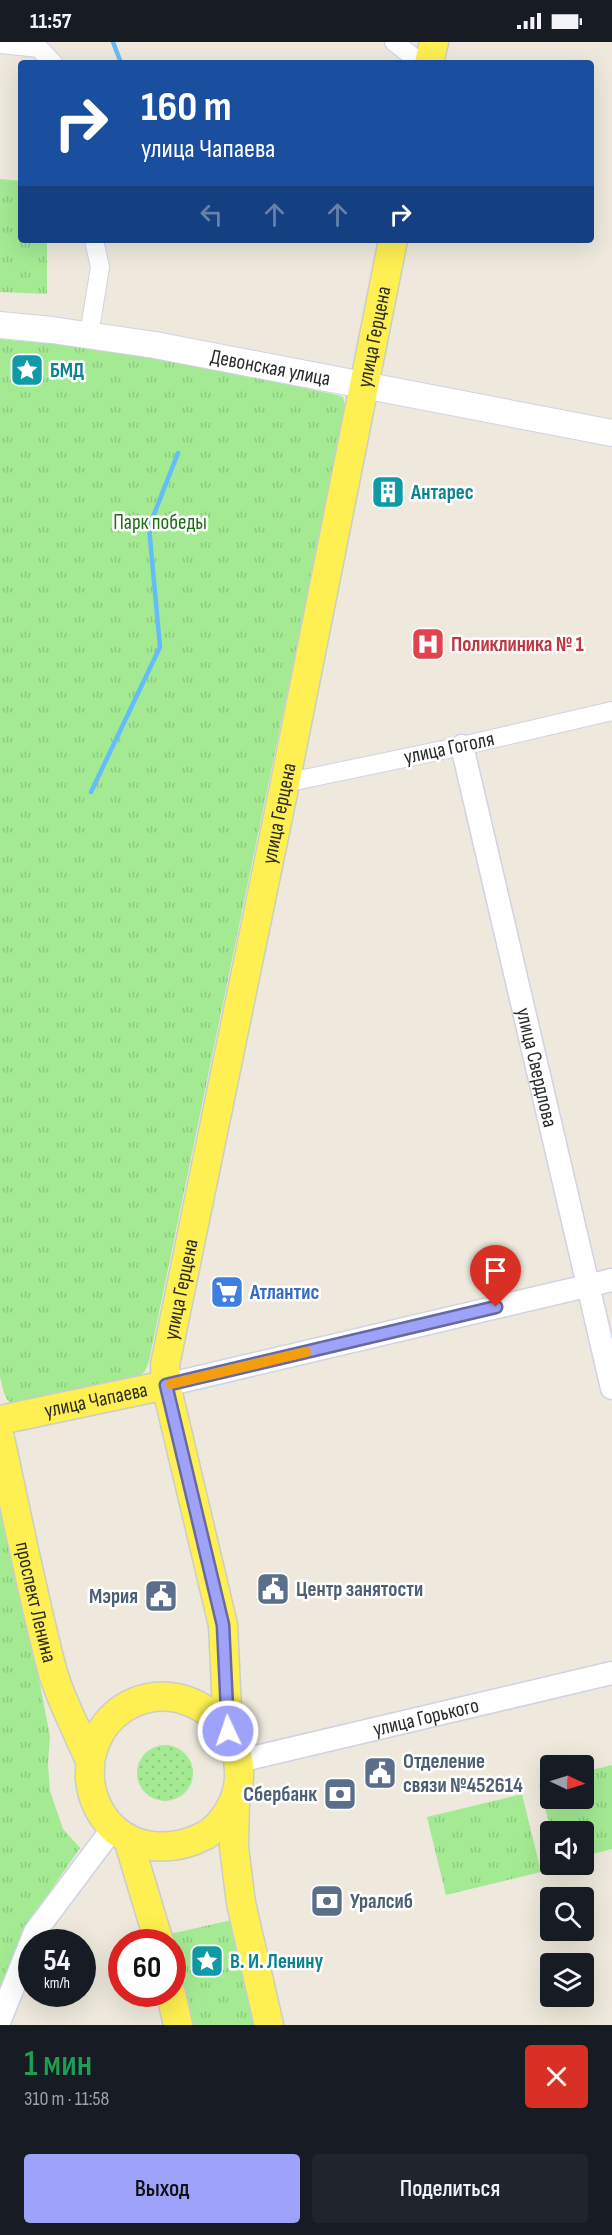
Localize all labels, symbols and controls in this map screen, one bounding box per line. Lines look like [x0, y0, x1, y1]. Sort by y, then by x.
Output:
text: 11:57 [30, 8, 71, 35]
text: 160 m [141, 82, 232, 133]
icon: right [42, 84, 120, 162]
text: улица Чапаева [141, 133, 275, 165]
icon: left [195, 198, 228, 231]
icon: ahead [258, 198, 291, 231]
icon: ahead [321, 198, 354, 231]
icon: right [384, 198, 417, 231]
street label: улица Герцена [351, 284, 396, 390]
street label: Девонская улица [209, 343, 333, 391]
place icon: БМД [9, 352, 45, 388]
place label: БМД [50, 358, 84, 383]
building icon: Антарес [370, 474, 406, 510]
place label: Антарес [410, 480, 474, 505]
park label: Парк победы [113, 510, 207, 535]
hospital icon: Поликлиника № 1 [410, 626, 446, 662]
place label: Поликлиника № 1 [451, 632, 584, 657]
street label: улица Гоголя [402, 726, 496, 770]
street label: улица Герцена [256, 761, 301, 866]
street label: улица Свердлова [511, 1005, 563, 1130]
street label: улица Герцена [158, 1237, 203, 1342]
pin [470, 1245, 521, 1307]
icon: arrive [479, 1254, 512, 1287]
supermarket icon: Атлантис [209, 1274, 245, 1310]
place label: Атлантис [249, 1280, 319, 1305]
street label: улица Чапаева [42, 1377, 150, 1423]
street label: проспект Ленина [10, 1539, 62, 1665]
public building icon: Центр занятости [255, 1571, 291, 1607]
place label: Центр занятости [296, 1577, 423, 1602]
public building icon: Мэрия [143, 1578, 179, 1614]
place label: Мэрия [89, 1584, 138, 1609]
street label: улица Горького [370, 1692, 481, 1741]
position arrow [196, 1699, 260, 1763]
place label: Отделение связи №452614 [403, 1749, 523, 1798]
public building icon: Отделение связи №452614 [362, 1755, 398, 1791]
north arrow [540, 1755, 594, 1809]
map controls [540, 1755, 594, 2007]
bank icon: Сбербанк [322, 1776, 358, 1812]
place label: Сбербанк [243, 1782, 317, 1807]
button: sound [540, 1821, 594, 1875]
bank icon: Уралсиб [309, 1883, 345, 1919]
button: search [540, 1887, 594, 1941]
place label: Уралсиб [350, 1889, 413, 1914]
speed limit sign: 60 [108, 1929, 186, 2007]
text: 54 [43, 1943, 71, 1979]
place icon: В. И. Ленину [189, 1943, 225, 1979]
place label: В. И. Ленину [230, 1949, 323, 1974]
button: layers [540, 1953, 594, 2007]
text: km/h [44, 1974, 70, 1993]
text: 1 мин [24, 2043, 92, 2086]
button: close [525, 2045, 588, 2108]
text: 310 m · 11:58 [24, 2087, 109, 2111]
button: Выход [24, 2154, 300, 2223]
button: Поделиться [312, 2154, 588, 2223]

